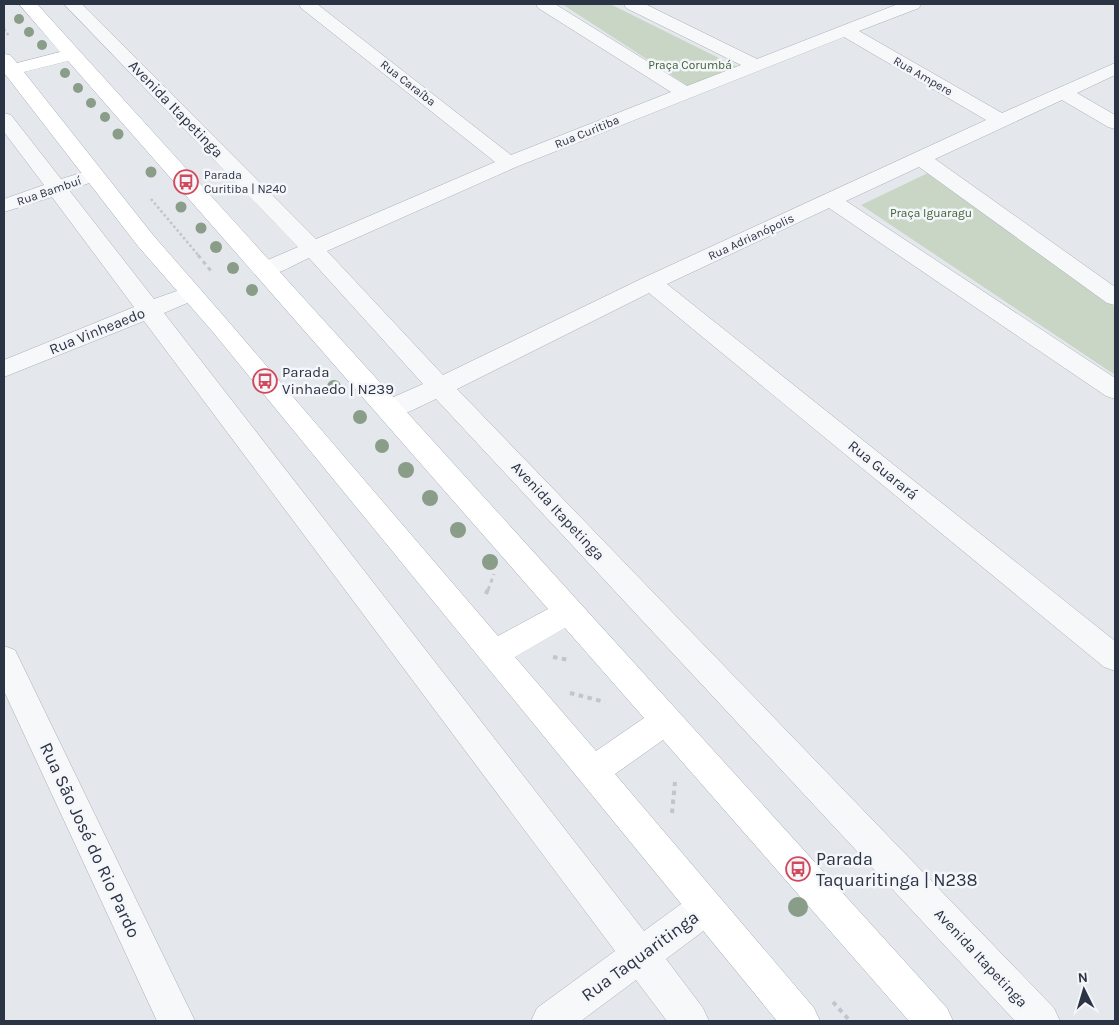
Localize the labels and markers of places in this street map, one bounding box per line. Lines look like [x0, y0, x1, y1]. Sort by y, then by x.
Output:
place label: Parada Curitiba | N240 [204, 168, 286, 196]
bus stop icon: Parada Curitiba | N240 [173, 169, 199, 195]
place label: Parada Vinhaedo | N239 [282, 363, 394, 398]
bus stop icon: Parada Vinhaedo | N239 [252, 368, 278, 394]
place label: Parada Taquaritinga | N238 [816, 848, 978, 891]
bus stop icon: Parada Taquaritinga | N238 [785, 856, 811, 882]

